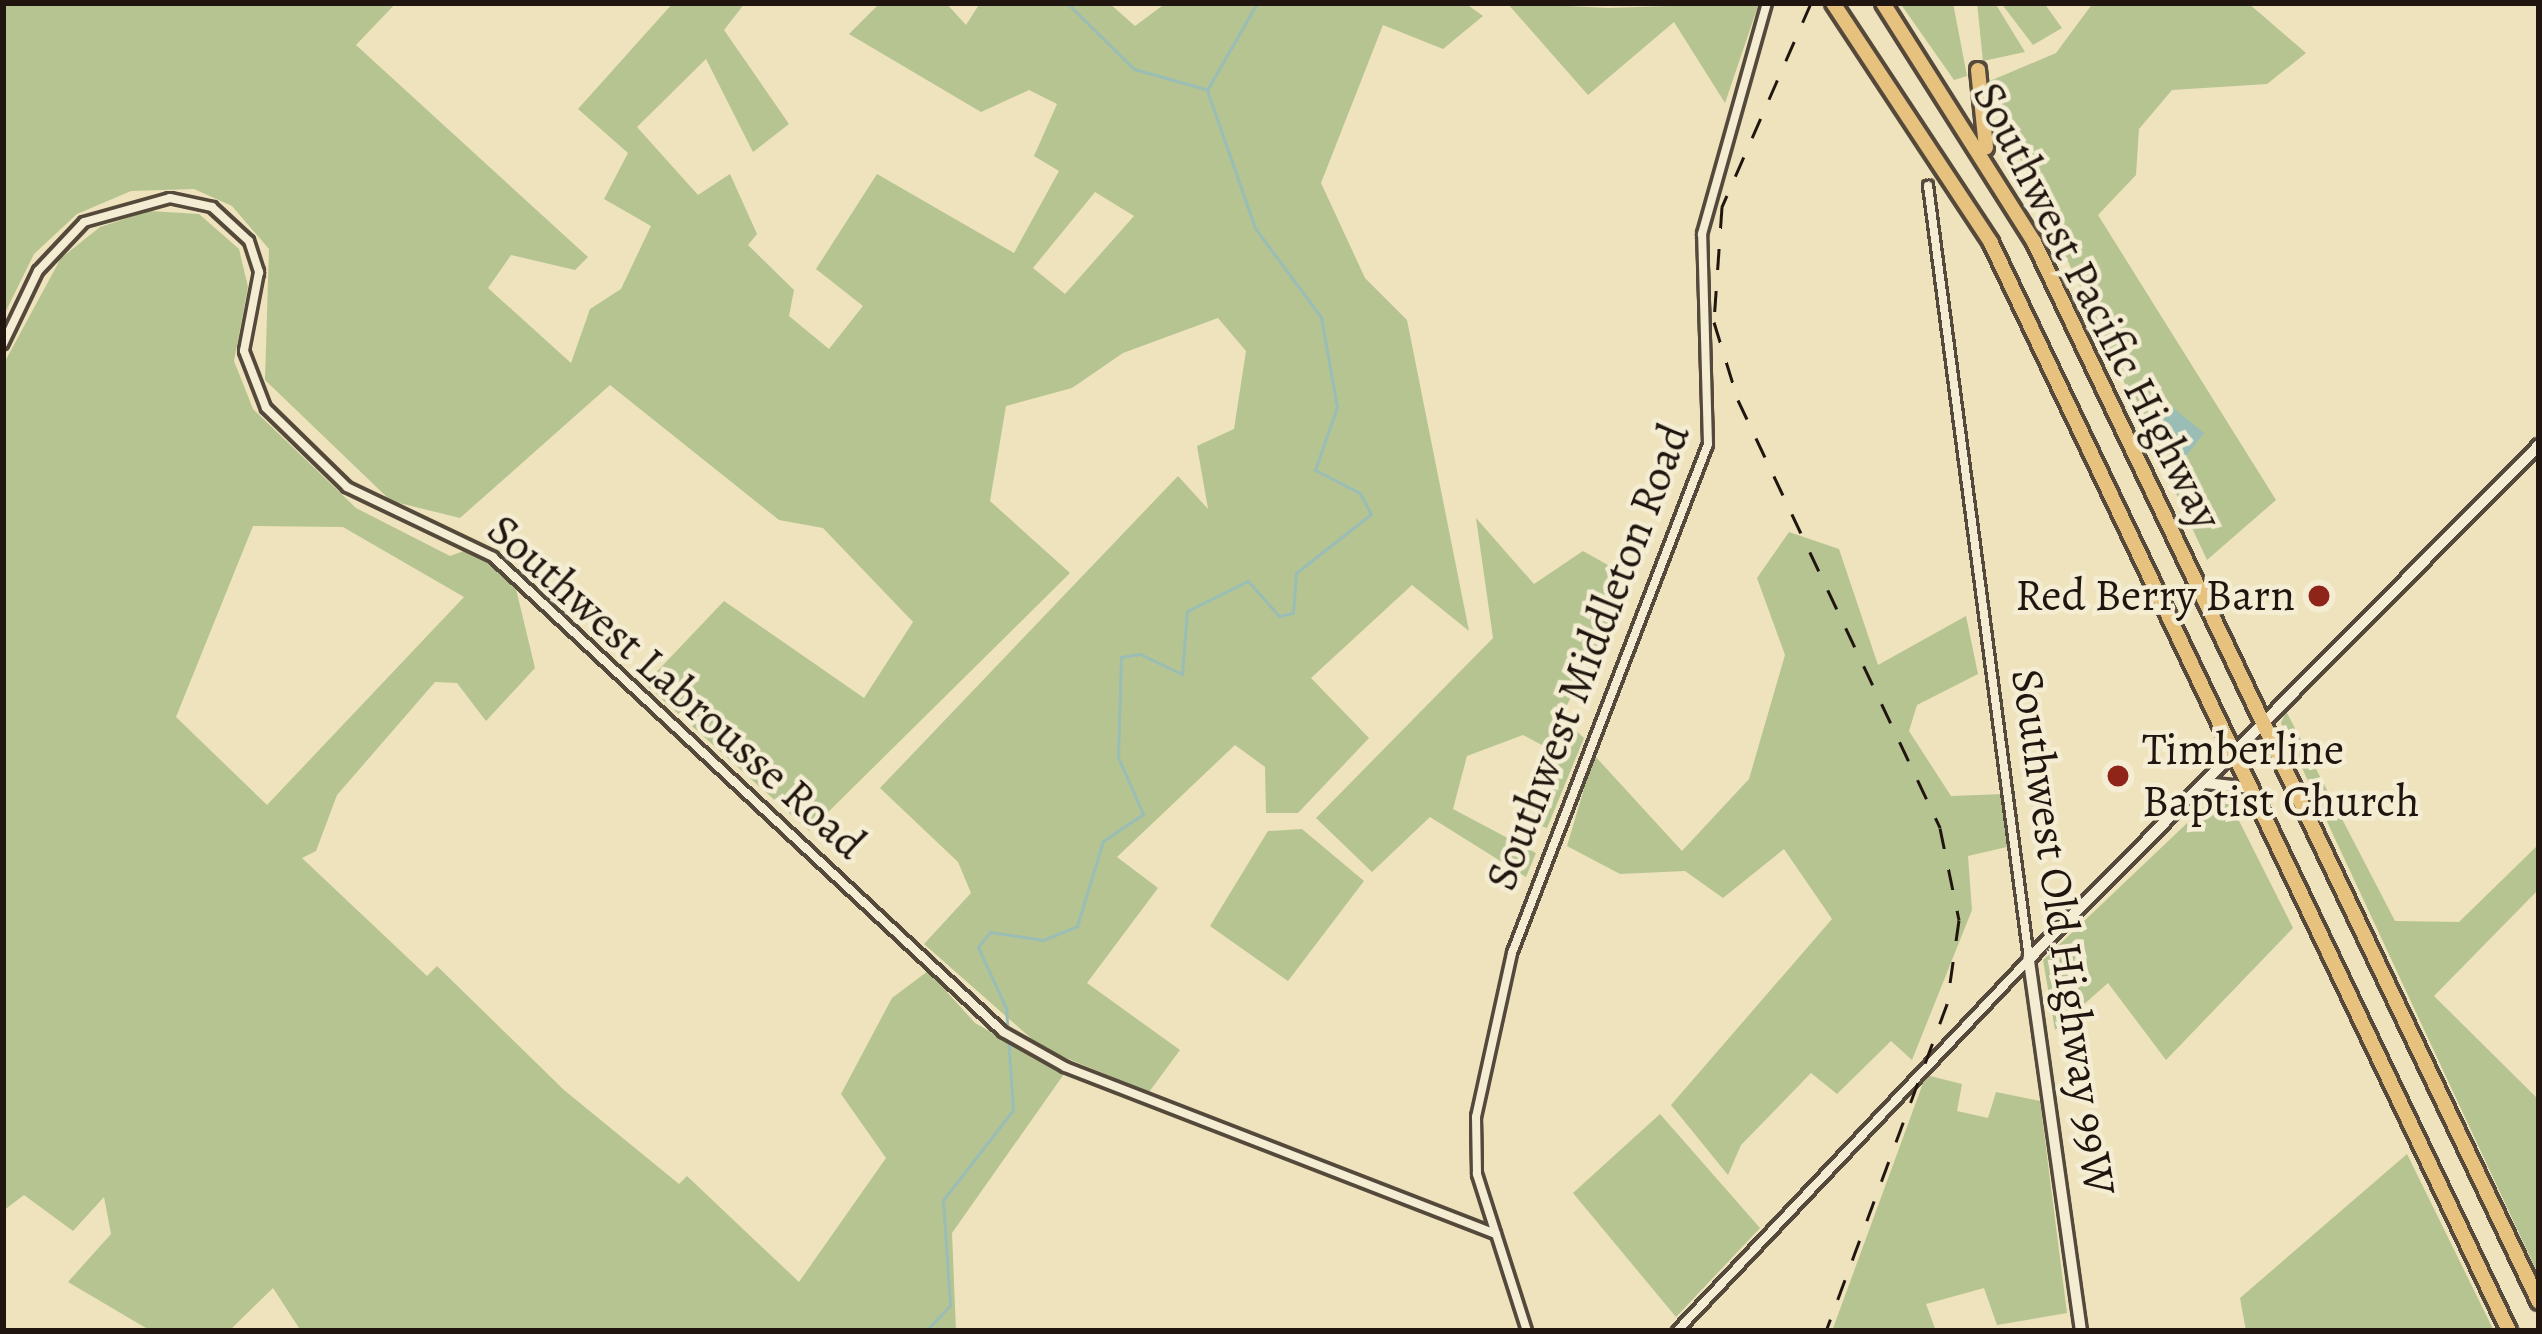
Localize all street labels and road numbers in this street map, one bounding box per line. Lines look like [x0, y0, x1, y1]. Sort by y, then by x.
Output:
street label: Southwest Pacific Highway [1961, 73, 2233, 539]
street label: Southwest Middleton Road [1474, 416, 1702, 898]
street label: Southwest Labrousse Road [476, 503, 876, 871]
street label: Southwest Old Highway 99W [1999, 665, 2127, 1199]

